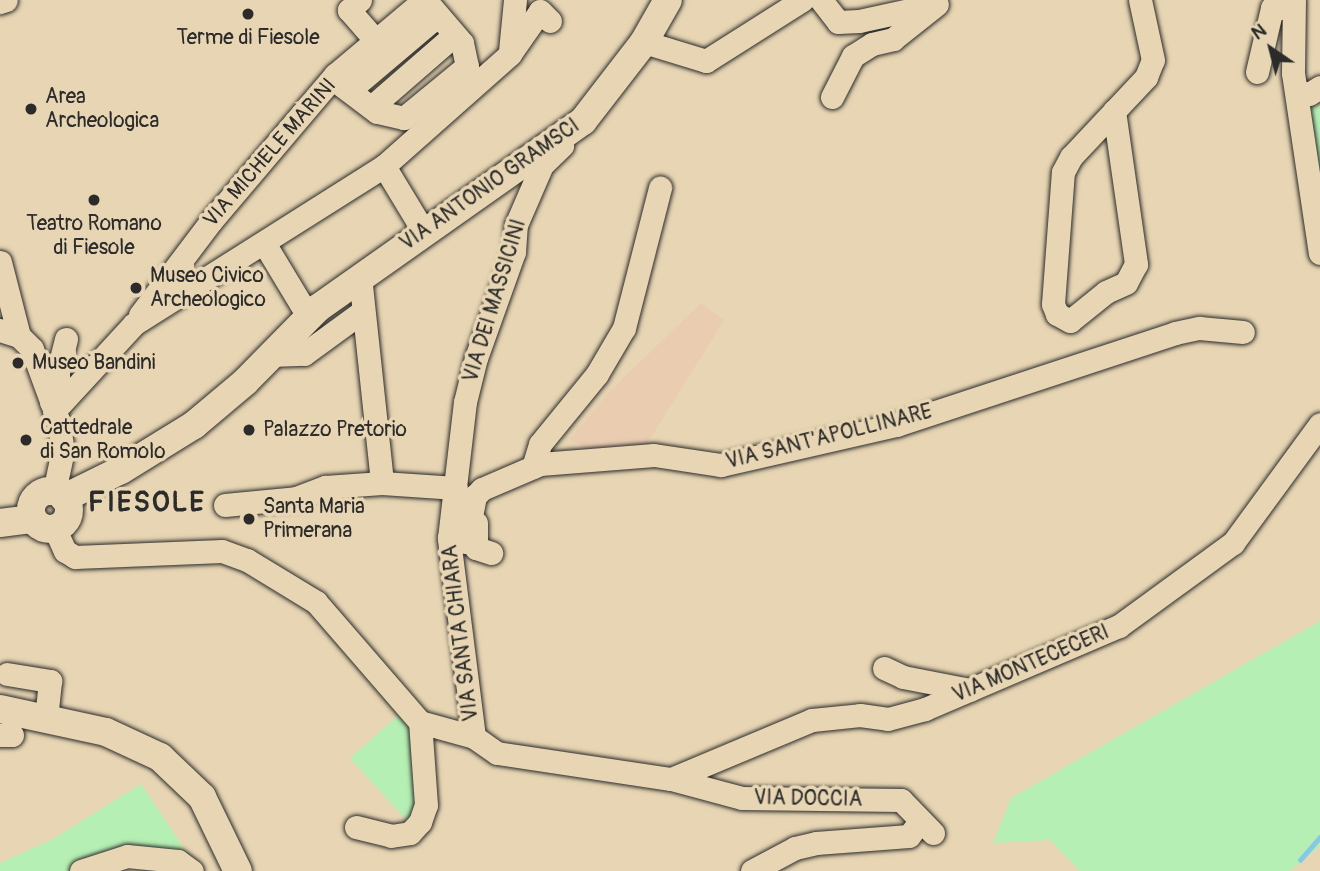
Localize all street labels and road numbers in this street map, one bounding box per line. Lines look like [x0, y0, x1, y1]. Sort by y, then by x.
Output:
street label: VIA MICHELE MARINI [198, 73, 342, 233]
street label: VIA ANTONIO GRAMSCI [395, 113, 585, 257]
street label: VIA DEI MASSICINI [458, 216, 532, 386]
street label: VIA SANT'APOLLINARE [723, 399, 935, 475]
street label: VIA SANTA CHIARA [438, 543, 484, 723]
street label: VIA MONTECECERI [949, 620, 1113, 708]
street label: VIA DOCCIA [753, 785, 863, 813]

